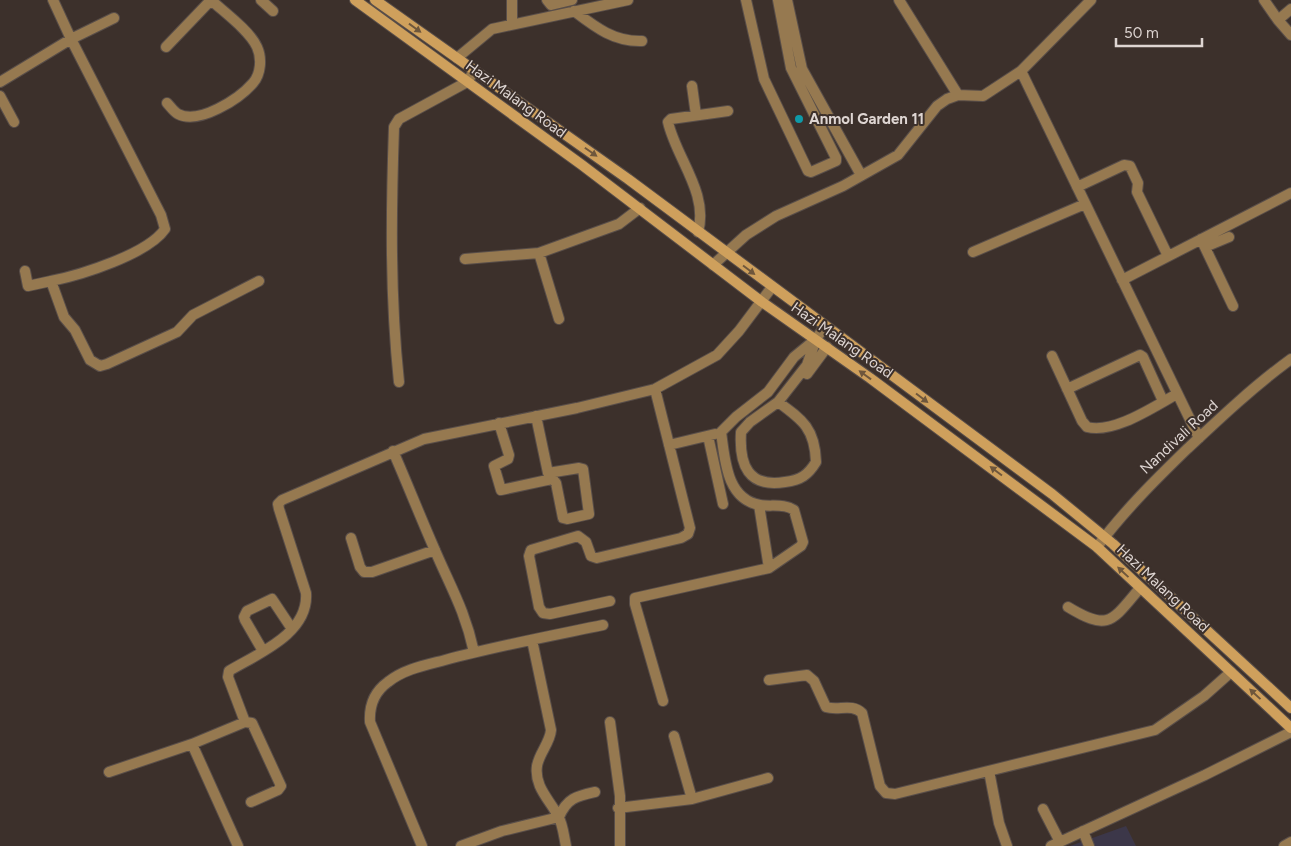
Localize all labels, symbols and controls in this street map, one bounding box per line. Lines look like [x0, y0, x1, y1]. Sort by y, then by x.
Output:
scale bar [1116, 15, 1202, 47]
one-way arrow [408, 23, 422, 33]
text: 50 m [1124, 24, 1159, 42]
street label: Hazi Malang Road [462, 56, 570, 142]
place label: Anmol Garden 11 [809, 110, 924, 128]
marker: Anmol Garden 11 [793, 113, 805, 125]
one-way arrow [584, 147, 598, 157]
one-way arrow [742, 265, 756, 275]
street label: Hazi Malang Road [788, 298, 896, 382]
one-way arrow [858, 370, 872, 380]
one-way arrow [915, 392, 928, 403]
street label: Nandivali Road [1136, 396, 1222, 478]
one-way arrow [990, 466, 1003, 477]
street label: Hazi Malang Road [1113, 540, 1213, 636]
one-way arrow [1118, 566, 1130, 578]
one-way arrow [1250, 688, 1262, 700]

